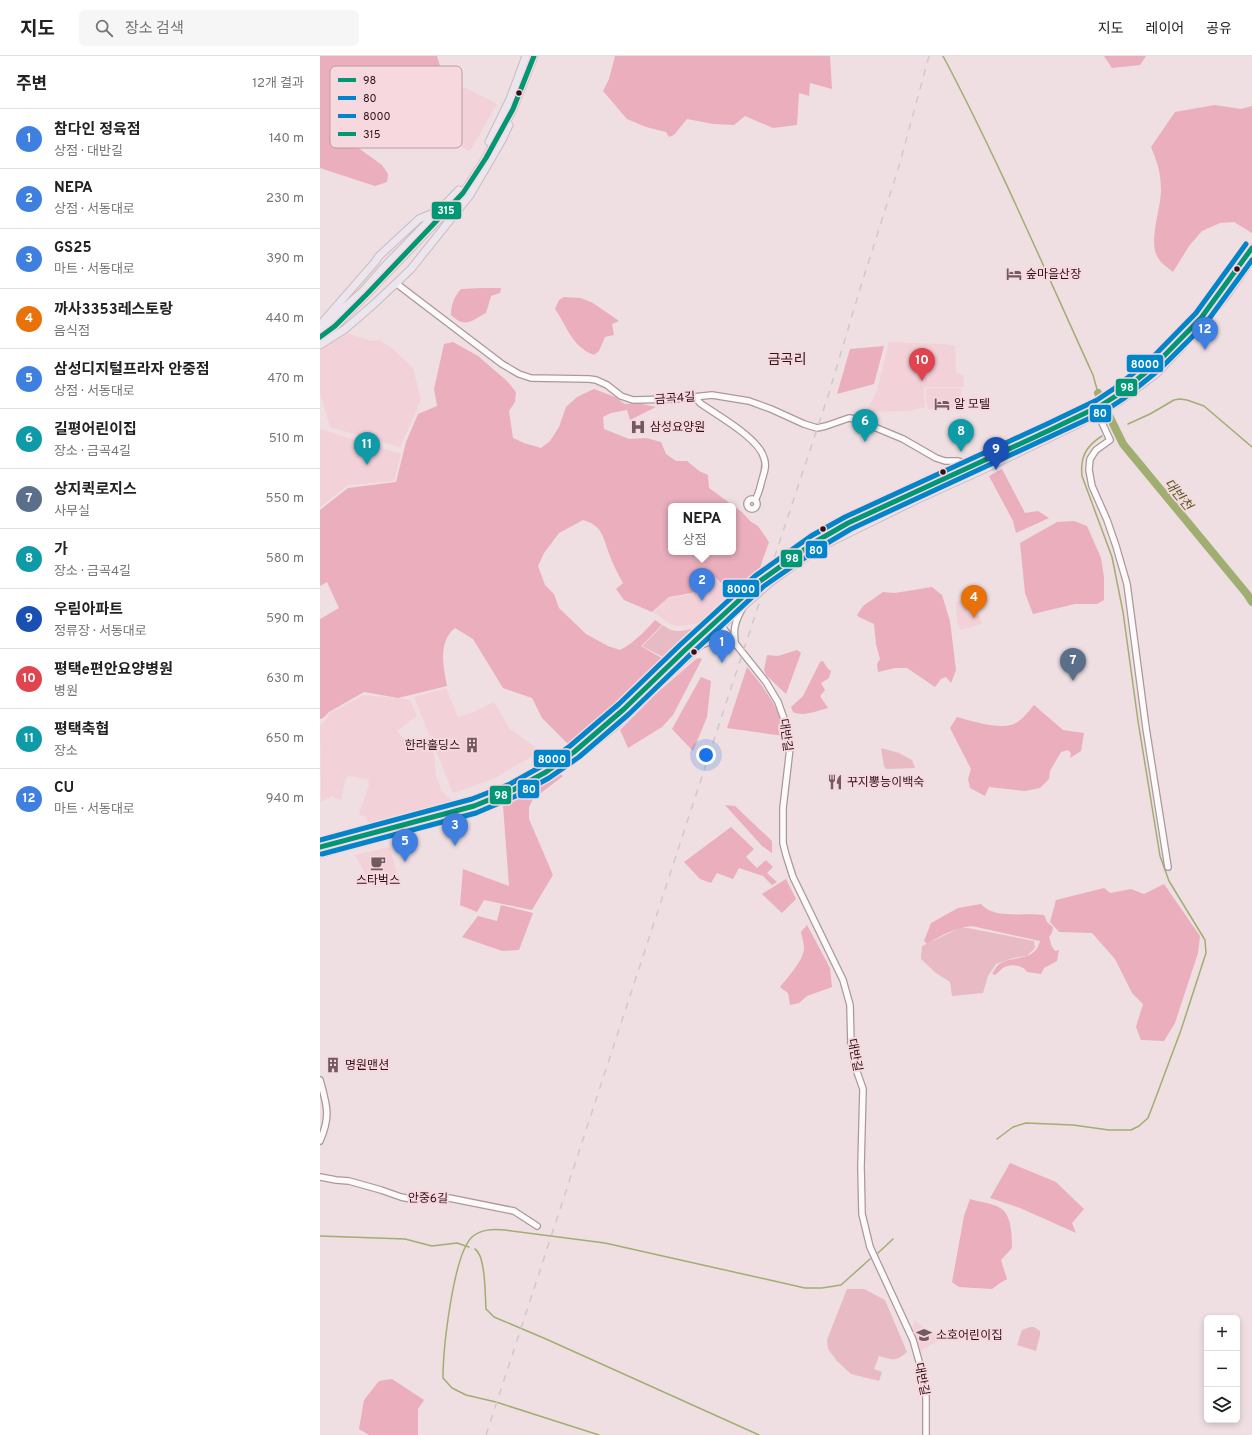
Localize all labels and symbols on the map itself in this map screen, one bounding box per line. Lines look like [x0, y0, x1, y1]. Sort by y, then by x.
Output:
legend [330, 66, 462, 148]
text: 98 [363, 74, 376, 88]
unlabelled marker [514, 88, 524, 98]
text: 80 [363, 92, 377, 106]
text: 8000 [363, 110, 391, 124]
text: 315 [363, 128, 381, 142]
line badge: 315 [431, 201, 462, 220]
text: 315 [437, 204, 455, 218]
unlabelled marker [1232, 264, 1242, 274]
hotel icon: 숲마을산장 [1005, 265, 1023, 283]
place label: 숲마을산장 [1026, 267, 1081, 283]
pin: 12 [1192, 317, 1218, 350]
pin: 10 [909, 348, 935, 381]
district label: 금곡리 [768, 352, 806, 369]
line badge: 8000 [1126, 354, 1164, 373]
text: 8000 [1131, 358, 1159, 372]
line badge: 98 [1115, 378, 1138, 397]
text: 98 [1120, 381, 1134, 395]
street label: 금곡4길 [654, 390, 696, 408]
hotel icon: 알 모텔 [933, 395, 951, 413]
place label: 알 모텔 [954, 397, 990, 413]
line badge: 80 [1089, 404, 1112, 423]
text: 80 [1093, 407, 1107, 421]
pin: 6 [852, 409, 878, 442]
hospital icon: 삼성요양원 [629, 418, 647, 436]
pin: 8 [948, 419, 974, 452]
place label: 삼성요양원 [650, 420, 705, 436]
pin: 11 [354, 432, 380, 465]
pin: 9 [983, 437, 1009, 470]
unlabelled marker [938, 467, 948, 477]
water label: 대반천 [1160, 476, 1196, 515]
unlabelled marker [818, 524, 828, 534]
line badge: 80 [805, 540, 828, 559]
text: 80 [809, 544, 823, 558]
line badge: 98 [780, 549, 803, 568]
text: 98 [785, 552, 799, 566]
pin: 2 [689, 568, 715, 601]
line badge: 8000 [722, 579, 760, 598]
text: 8000 [727, 583, 755, 597]
pin: 4 [961, 585, 987, 618]
pin: 1 [709, 630, 735, 663]
unlabelled marker [689, 647, 699, 657]
pin: 7 [1060, 648, 1086, 681]
street label: 대반길 [775, 718, 795, 753]
building icon: 한라홀딩스 [463, 736, 481, 754]
place label: 한라홀딩스 [405, 738, 460, 754]
your location [696, 745, 716, 765]
line badge: 8000 [533, 749, 571, 768]
text: 8000 [538, 753, 566, 767]
restaurant icon: 꾸지뽕능이백숙 [826, 773, 844, 791]
place label: 꾸지뽕능이백숙 [847, 775, 924, 791]
line badge: 80 [517, 779, 540, 799]
text: 80 [522, 783, 536, 797]
line badge: 98 [489, 785, 512, 805]
text: 98 [494, 789, 508, 803]
pin: 3 [442, 813, 468, 846]
pin: 5 [392, 829, 418, 862]
cafe icon: 스타벅스 [369, 854, 387, 872]
place label: 스타벅스 [356, 873, 400, 889]
street label: 대반길 [843, 1037, 865, 1073]
building icon: 명원맨션 [324, 1056, 342, 1074]
place label: 명원맨션 [345, 1058, 389, 1074]
street label: 안중6길 [408, 1191, 448, 1207]
school or university icon: 소호어린이집 [915, 1326, 933, 1344]
place label: 소호어린이집 [936, 1328, 1002, 1344]
street label: 대반길 [910, 1361, 932, 1397]

